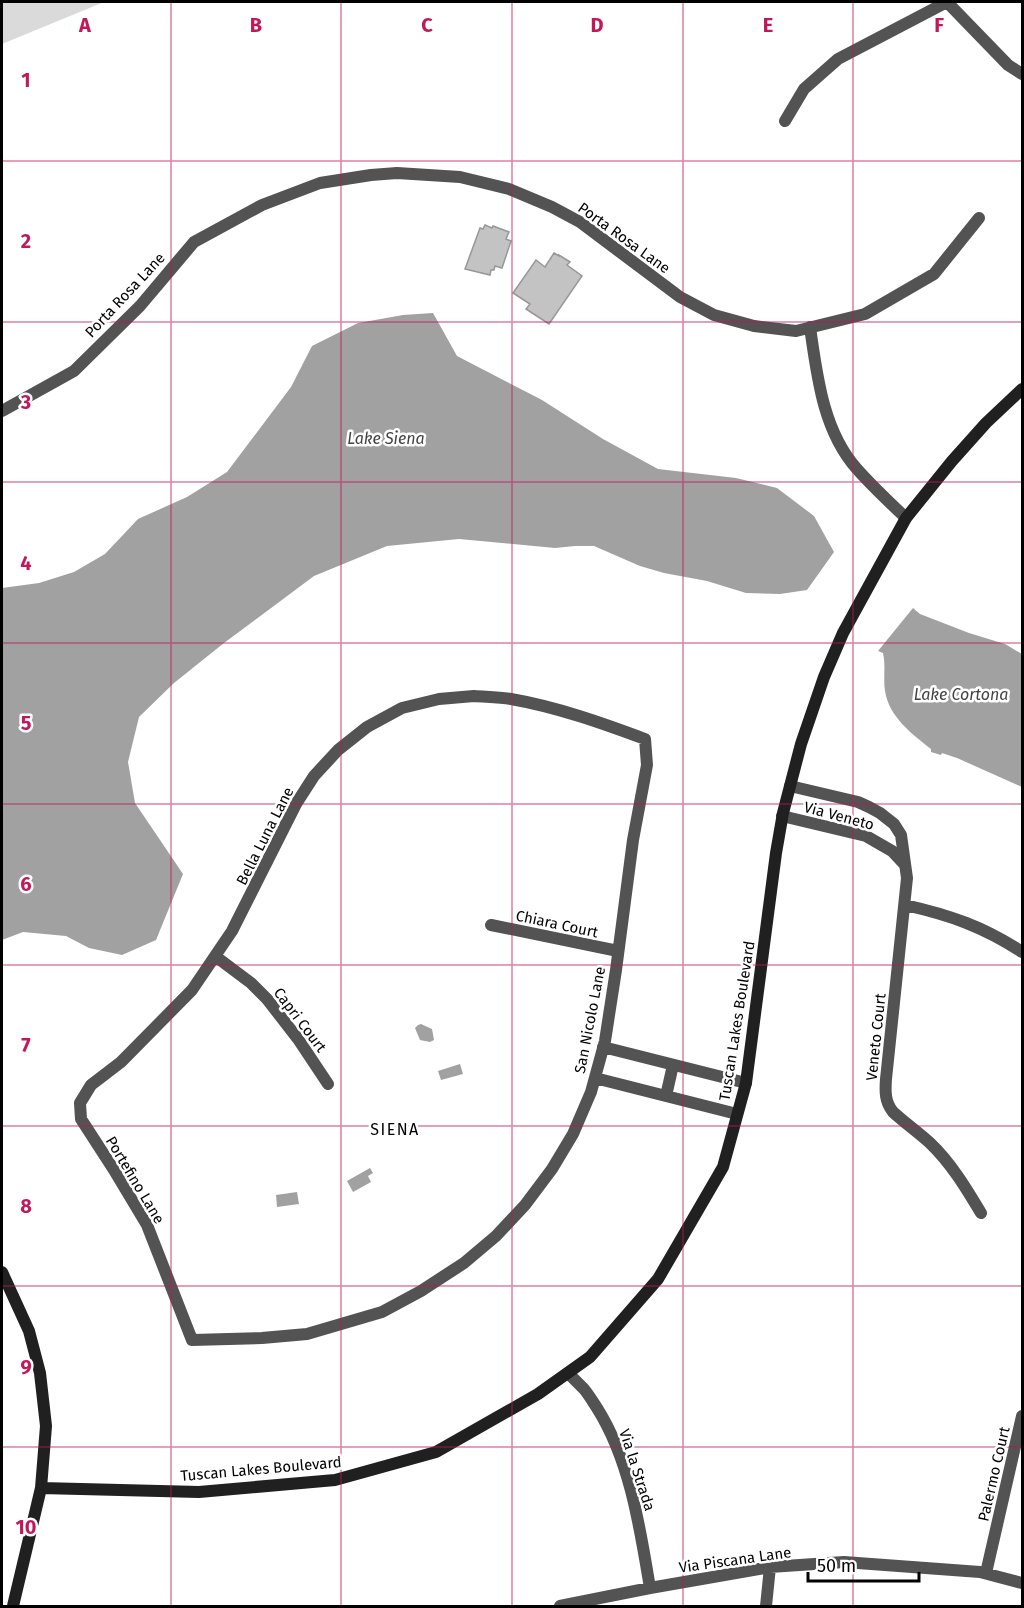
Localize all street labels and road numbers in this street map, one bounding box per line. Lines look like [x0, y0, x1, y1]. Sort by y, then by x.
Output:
street label: Porta Rosa Lane [574, 199, 674, 277]
street label: Porta Rosa Lane [81, 249, 169, 341]
street label: Bella Luna Lane [233, 784, 297, 888]
street label: Via Veneto [802, 798, 876, 834]
street label: Chiara Court [514, 907, 600, 942]
street label: Tuscan Lakes Boulevard [715, 940, 759, 1102]
street label: San Nicolo Lane [571, 965, 609, 1075]
street label: Capri Court [270, 984, 330, 1056]
street label: Veneto Court [862, 992, 890, 1082]
street label: Portefino Lane [102, 1133, 168, 1227]
street label: Palermo Court [974, 1424, 1014, 1523]
street label: Via la Strada [615, 1427, 659, 1513]
street label: Tuscan Lakes Boulevard [180, 1453, 342, 1485]
street label: Via Piscana Lane [678, 1543, 792, 1577]

